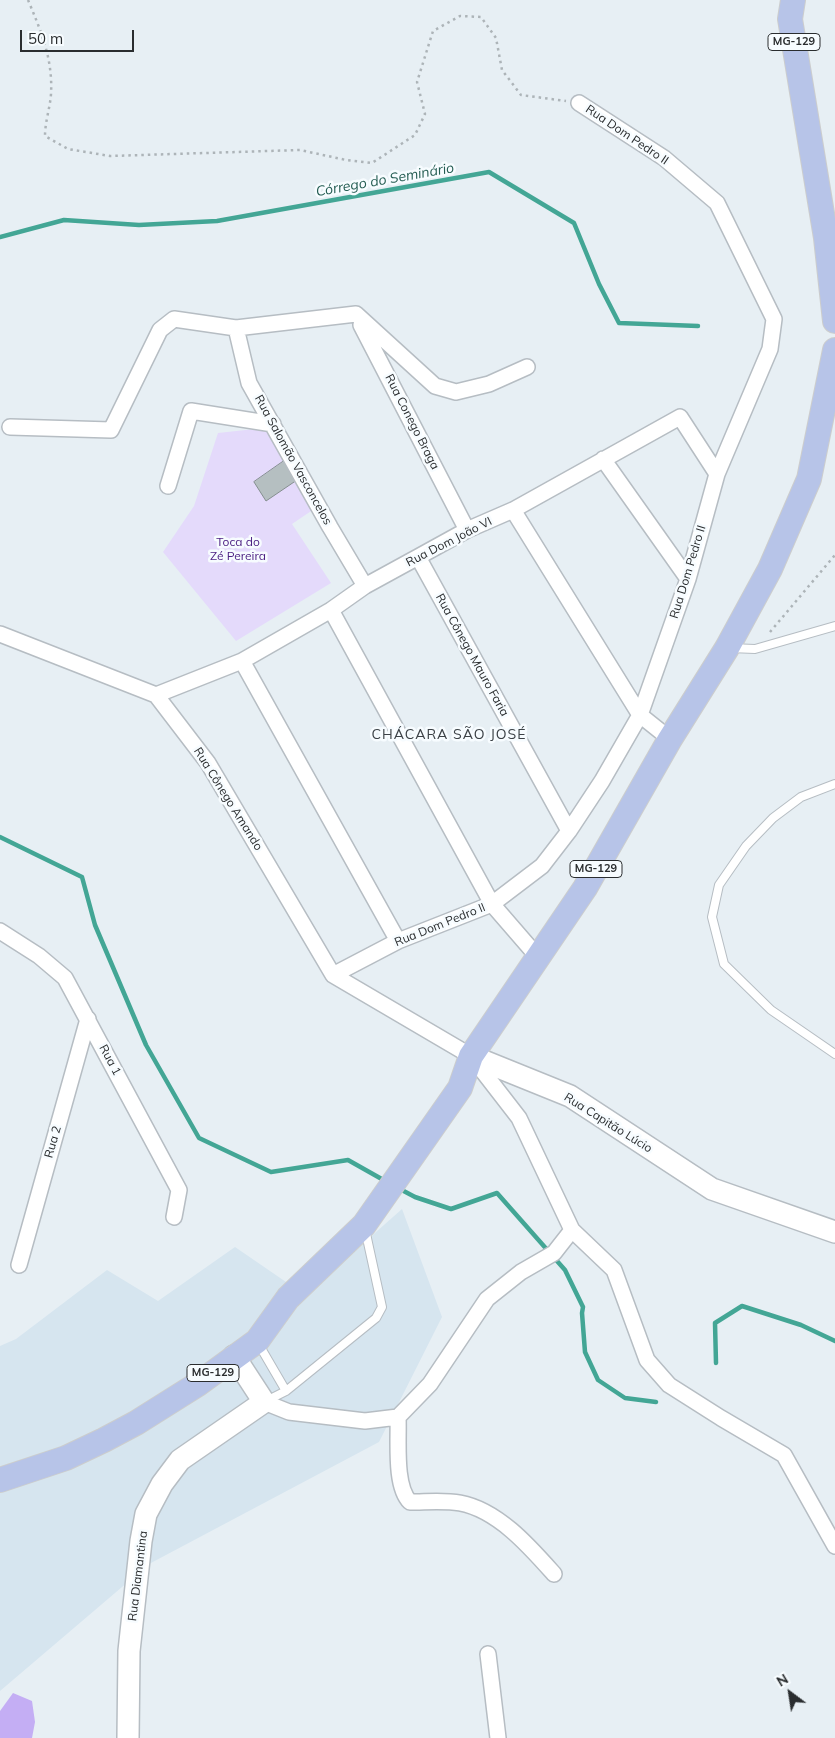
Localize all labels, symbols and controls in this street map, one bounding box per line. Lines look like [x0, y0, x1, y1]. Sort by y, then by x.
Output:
scale bar [22, 20, 136, 52]
text: 50 m [28, 29, 63, 48]
road number: MG-129 [768, 34, 820, 51]
street label: Rua Dom Pedro II [583, 102, 671, 168]
water label: Córrego do Seminário [315, 160, 455, 200]
street label: Rua Conego Braga [382, 372, 442, 472]
street label: Rua Salomão Vasconcelos [251, 393, 335, 527]
street label: Rua Dom João VI [404, 514, 494, 570]
street label: Rua Dom Pedro II [667, 524, 709, 620]
park label: Toca do Zé Pereira [210, 535, 266, 563]
street label: Rua Cônego Mauro Faria [432, 591, 512, 719]
district label: CHÁCARA SÃO JOSÉ [369, 727, 529, 743]
street label: Rua Cônego Amando [190, 745, 266, 853]
road number: MG-129 [570, 861, 622, 878]
street label: Rua Dom Pedro II [392, 900, 488, 950]
street label: Rua 1 [96, 1042, 124, 1078]
street label: Rua Capitão Lúcio [561, 1090, 655, 1156]
street label: Rua 2 [42, 1124, 64, 1160]
road number: MG-129 [187, 1365, 239, 1382]
street label: Rua Diamantina [125, 1530, 151, 1622]
north arrow [765, 1668, 815, 1718]
text: N [773, 1670, 791, 1691]

